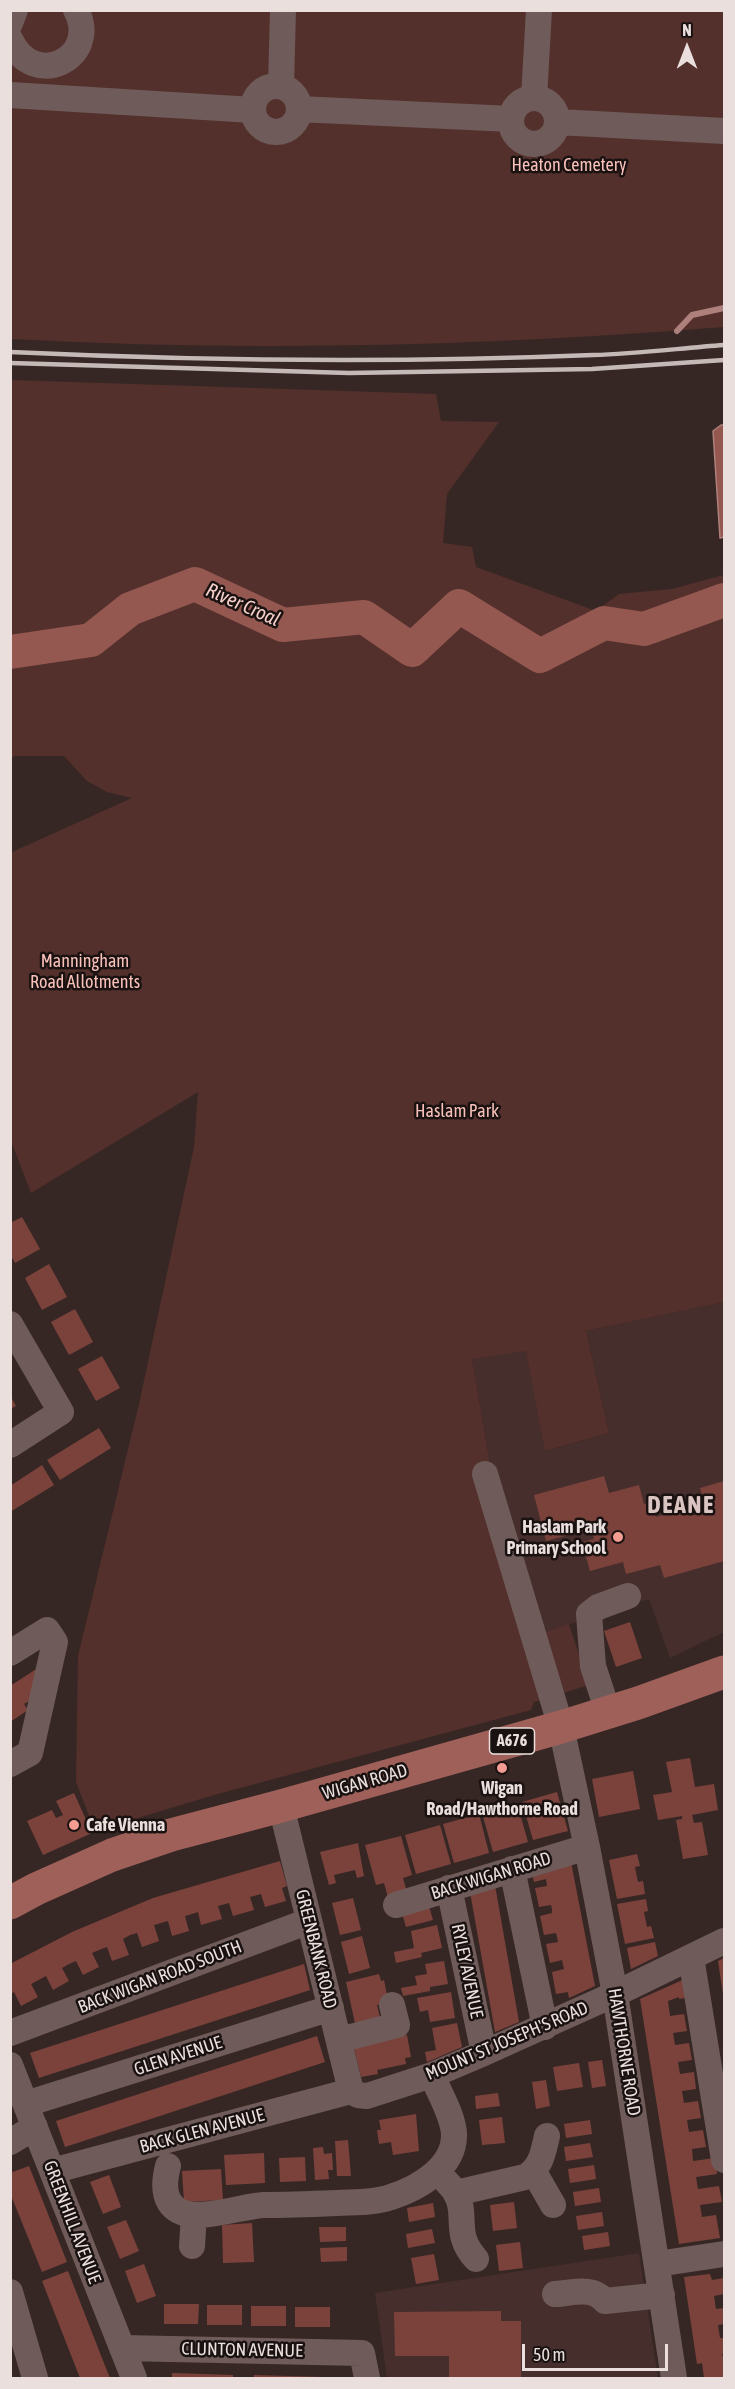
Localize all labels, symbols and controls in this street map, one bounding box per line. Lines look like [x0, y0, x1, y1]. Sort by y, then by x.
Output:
north arrow [657, 18, 717, 78]
text: N [682, 21, 692, 39]
park label: Heaton Cemetery [512, 154, 626, 176]
water label: River Croal [202, 578, 284, 632]
park label: Manningham Road Allotments [30, 950, 140, 992]
park label: Haslam Park [415, 1100, 499, 1122]
district label: DEANE [647, 1491, 715, 1519]
place label: Haslam Park Primary School [507, 1516, 606, 1558]
marker: Haslam Park Primary School [611, 1530, 625, 1544]
road number: A676 [490, 1728, 534, 1754]
street label: WIGAN ROAD [320, 1760, 410, 1804]
marker: Wigan Road/Hawthorne Road [495, 1761, 509, 1775]
place label: Wigan Road/Hawthorne Road [426, 1777, 578, 1820]
place label: Cafe Vienna [86, 1814, 165, 1836]
marker: Cafe Vienna [67, 1818, 81, 1832]
street label: BACK WIGAN ROAD [429, 1848, 553, 1904]
street label: GREENBANK ROAD [291, 1887, 341, 2011]
street label: RYLEY AVENUE [446, 1922, 488, 2020]
street label: BACK WIGAN ROAD SOUTH [75, 1936, 245, 2018]
street label: HAWTHORNE ROAD [603, 1987, 645, 2117]
street label: MOUNT ST JOSEPH'S ROAD [423, 1997, 591, 2085]
street label: GLEN AVENUE [131, 2032, 225, 2080]
street label: BACK GLEN AVENUE [137, 2104, 267, 2158]
street label: GREENHILL AVENUE [39, 2158, 105, 2286]
scale bar [525, 2332, 670, 2370]
street label: CLUNTON AVENUE [181, 2338, 303, 2362]
text: 50 m [533, 2344, 565, 2365]

